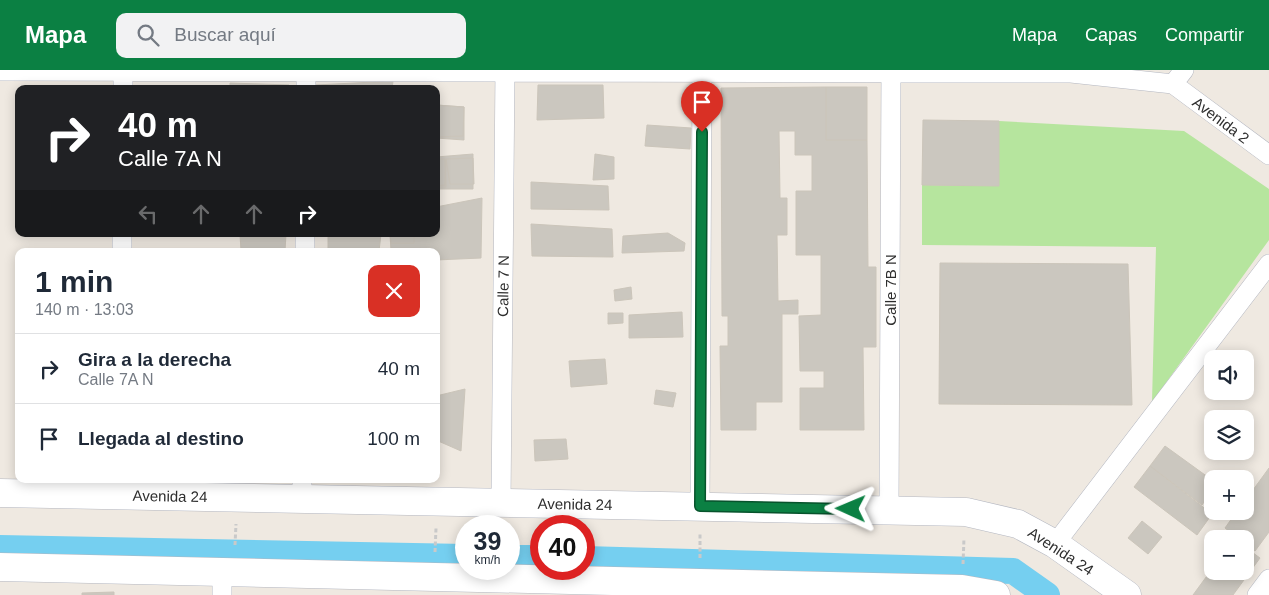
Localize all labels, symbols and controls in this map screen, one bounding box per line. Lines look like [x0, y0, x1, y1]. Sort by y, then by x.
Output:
search box [116, 13, 466, 58]
text: Mapa [25, 21, 86, 48]
icon: search [134, 21, 162, 49]
text: Buscar aquí [174, 24, 276, 45]
text: Mapa [1012, 25, 1057, 45]
text: Capas [1085, 25, 1137, 45]
text: Compartir [1165, 25, 1244, 45]
pin [681, 81, 723, 132]
icon: arrive [688, 88, 716, 116]
street label: Avenida 2 [1189, 93, 1253, 147]
icon: right [35, 105, 100, 170]
text: 40 m [118, 105, 198, 144]
text: Calle 7A N [118, 146, 222, 171]
icon: left [134, 200, 162, 228]
icon: ahead [187, 200, 215, 228]
icon: ahead [240, 200, 268, 228]
icon: right [293, 200, 321, 228]
street label: Calle 7B N [882, 254, 899, 326]
street label: Calle 7 N [494, 255, 512, 317]
text: 1 min [35, 265, 113, 298]
button: close [368, 265, 420, 317]
text: 140 m · 13:03 [35, 301, 134, 318]
text: Gira a la derecha [78, 349, 231, 370]
map controls [1204, 350, 1254, 580]
button: sound [1204, 350, 1254, 400]
icon: right [35, 355, 63, 383]
text: 40 m [378, 358, 420, 379]
text: Calle 7A N [78, 371, 154, 388]
button: layers [1204, 410, 1254, 460]
icon: arrive [35, 425, 63, 453]
text: Llegada al destino [78, 428, 244, 449]
text: 100 m [367, 428, 420, 449]
button: + [1204, 470, 1254, 520]
position arrow [824, 482, 876, 534]
street label: Avenida 24 [132, 487, 208, 505]
street label: Avenida 24 [537, 495, 613, 513]
speed limit sign: 40 [530, 515, 595, 580]
street label: Avenida 24 [1025, 524, 1097, 578]
text: 39 [474, 527, 501, 555]
button: − [1204, 530, 1254, 580]
text: km/h [474, 553, 501, 567]

